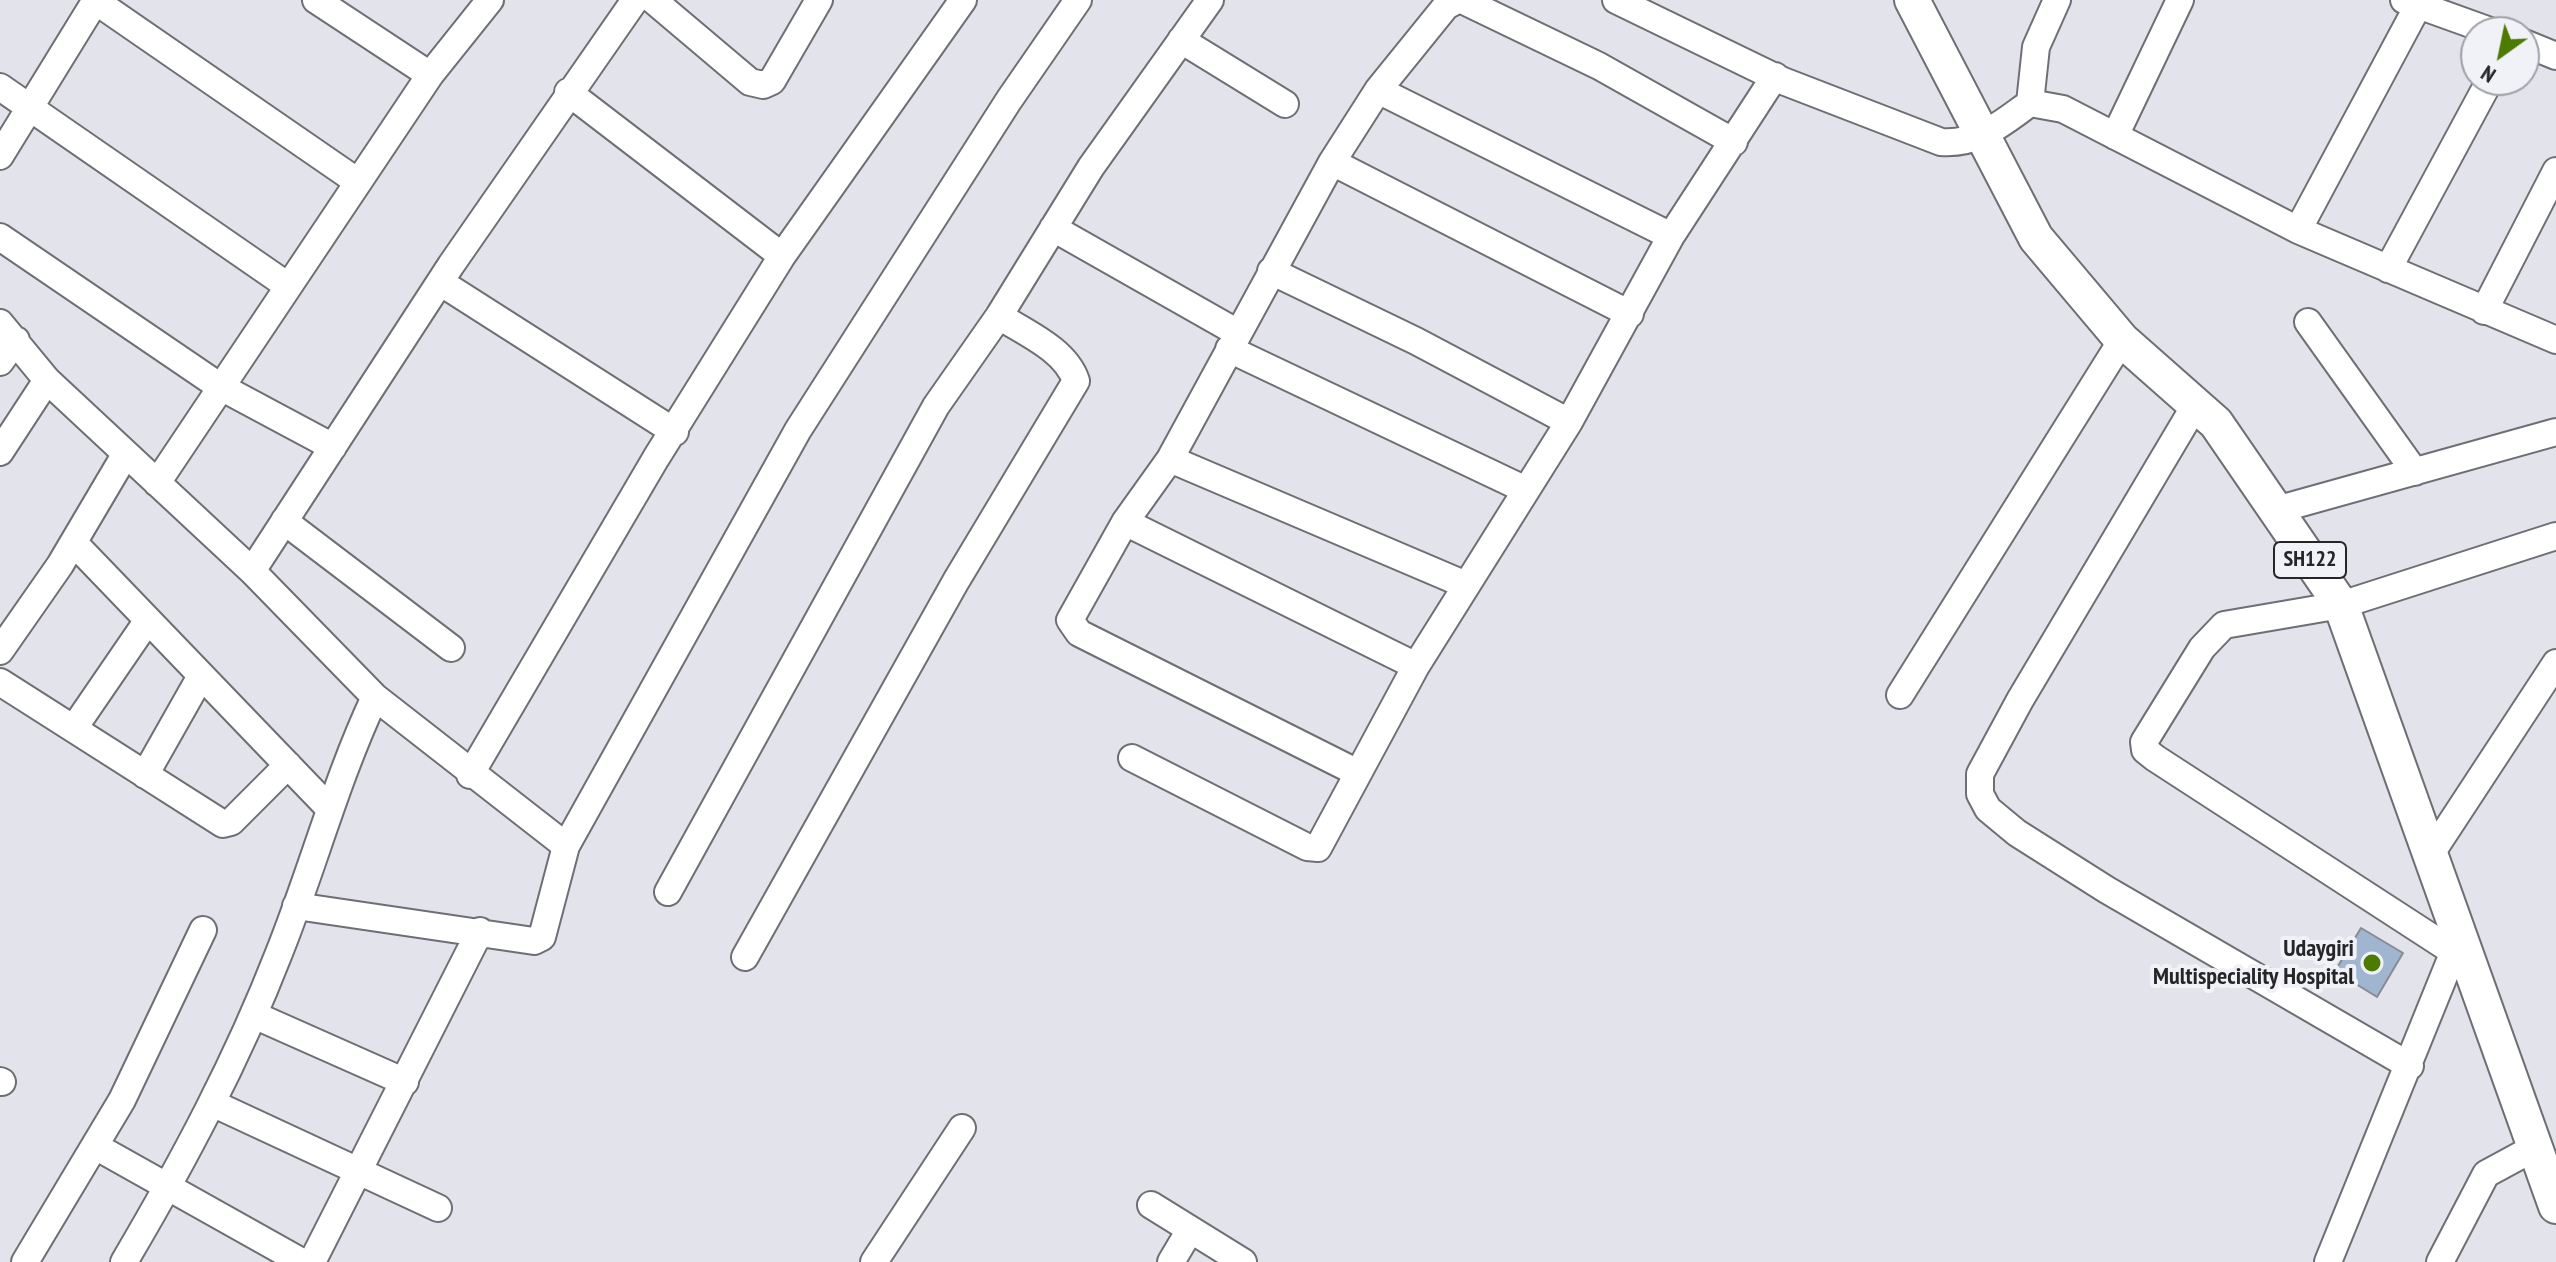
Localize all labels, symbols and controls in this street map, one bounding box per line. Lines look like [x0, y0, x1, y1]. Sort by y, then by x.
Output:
north arrow [2460, 16, 2540, 96]
text: N [2475, 59, 2501, 89]
road number: SH122 [2274, 542, 2346, 578]
place label: Udaygiri Multispeciality Hospital [2153, 935, 2354, 991]
marker: Udaygiri Multispeciality Hospital [2361, 952, 2383, 974]

